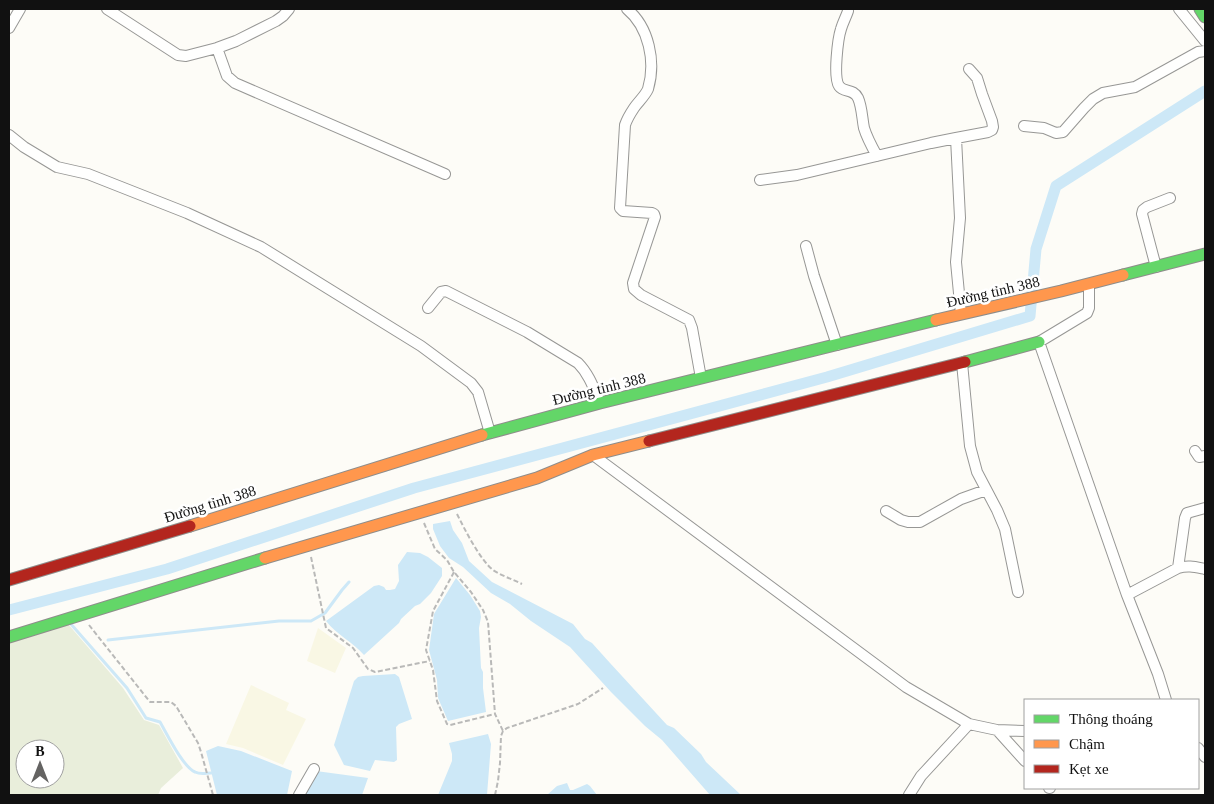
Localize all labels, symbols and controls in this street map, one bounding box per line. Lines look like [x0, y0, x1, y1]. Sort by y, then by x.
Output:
street label: Đường tỉnh 388 [945, 273, 1041, 311]
street label: Đường tỉnh 388 [551, 370, 647, 408]
street label: Đường tỉnh 388 [162, 482, 258, 526]
legend [1024, 699, 1199, 789]
text: Thông thoáng [1069, 711, 1153, 727]
text: Chậm [1069, 736, 1105, 752]
north arrow [15, 739, 65, 789]
text: B [35, 744, 45, 759]
text: Kẹt xe [1069, 761, 1109, 777]

